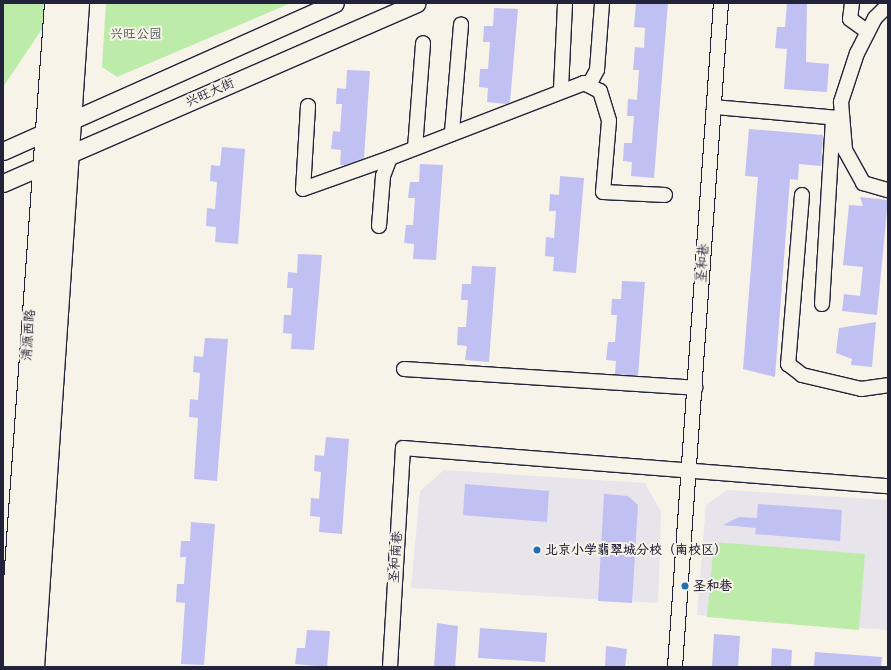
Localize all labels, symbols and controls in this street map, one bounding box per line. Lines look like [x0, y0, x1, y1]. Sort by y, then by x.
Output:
park label: 兴旺公园 [110, 26, 162, 42]
street label: 兴旺大街 [183, 75, 237, 111]
street label: 圣和巷 [694, 243, 712, 283]
street label: 清源西路 [19, 309, 39, 361]
street label: 圣和南巷 [386, 531, 406, 583]
place label: 北京小学翡翠城分校（南校区） [545, 542, 727, 558]
marker: 北京小学翡翠城分校（南校区） [532, 545, 542, 555]
place label: 圣和巷 [693, 578, 732, 594]
marker: 圣和巷 [680, 581, 690, 591]

